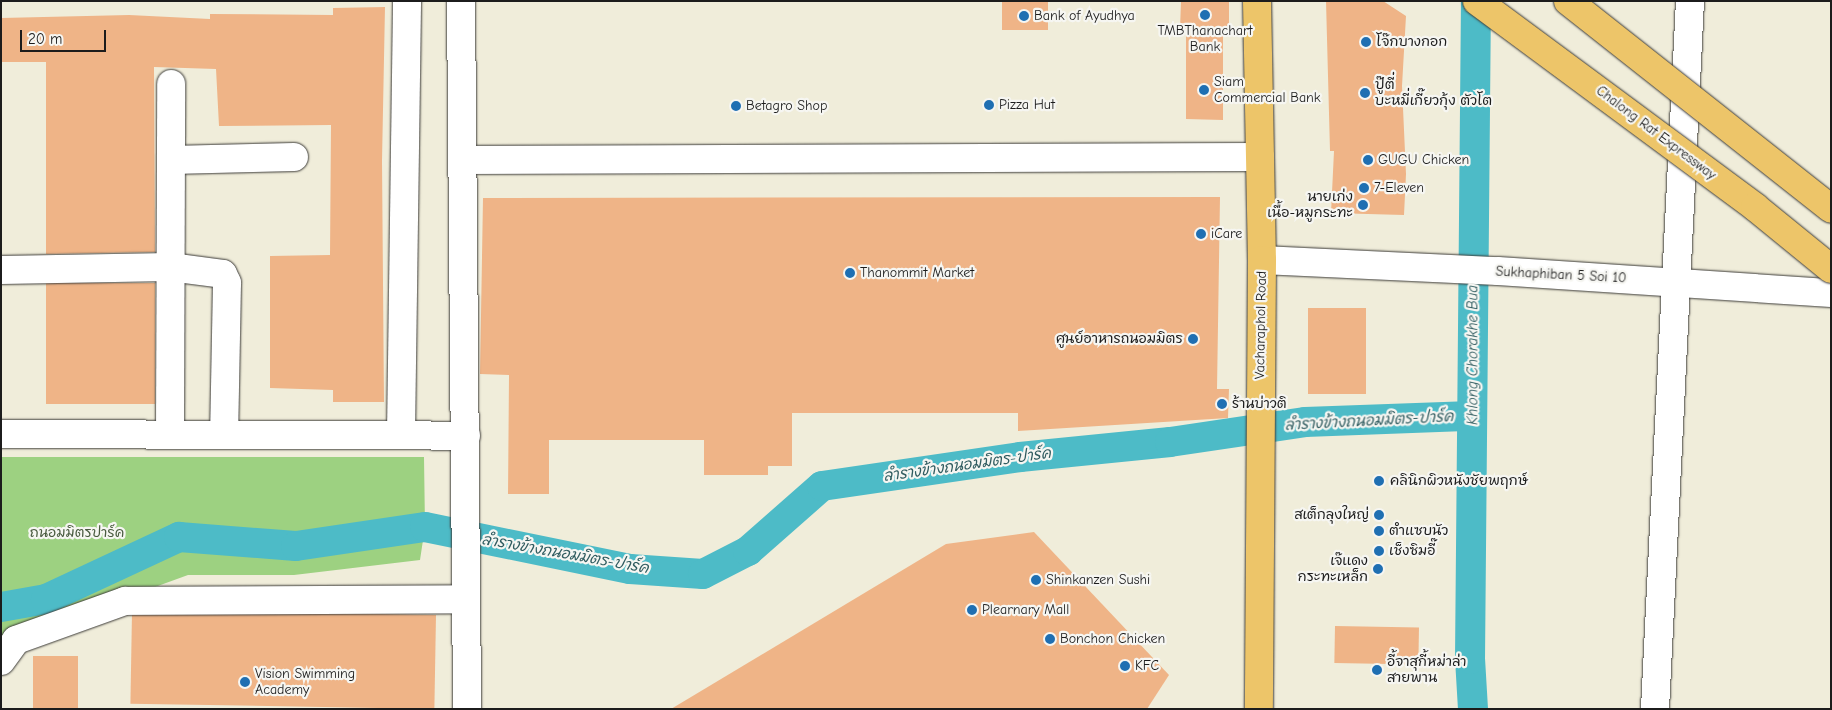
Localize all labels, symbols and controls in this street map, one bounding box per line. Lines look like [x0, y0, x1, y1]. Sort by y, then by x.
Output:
place label: Bank of Ayudhya [1034, 8, 1135, 24]
marker: TMBThanachart Bank [1199, 9, 1211, 21]
marker: Bank of Ayudhya [1018, 10, 1030, 22]
scale bar [22, 20, 109, 52]
place label: TMBThanachart Bank [1158, 23, 1252, 56]
text: 20 m [28, 30, 62, 48]
place label: โจ๊กบางกอก [1376, 34, 1447, 50]
marker: โจ๊กบางกอก [1360, 36, 1372, 48]
place label: Siam Commercial Bank [1214, 74, 1321, 106]
place label: ปู๊ตี่ บะหมี่เกี๊ยวกุ้ง ตัวโต [1375, 77, 1492, 110]
street label: Chalong Rat Expressway [1593, 82, 1719, 184]
marker: Siam Commercial Bank [1198, 84, 1210, 96]
marker: ปู๊ตี่ บะหมี่เกี๊ยวกุ้ง ตัวโต [1359, 87, 1371, 99]
place label: Pizza Hut [999, 97, 1055, 113]
place label: Betagro Shop [746, 98, 827, 114]
marker: Pizza Hut [983, 99, 995, 111]
marker: Betagro Shop [730, 100, 742, 112]
place label: GUGU Chicken [1378, 152, 1469, 168]
marker: GUGU Chicken [1362, 154, 1374, 166]
place label: 7-Eleven [1374, 180, 1424, 196]
marker: 7-Eleven [1358, 182, 1370, 194]
place label: นายเก่ง เนื้อ-หมูกระทะ [1267, 189, 1353, 222]
marker: นายเก่ง เนื้อ-หมูกระทะ [1357, 199, 1369, 211]
place label: iCare [1211, 226, 1242, 242]
marker: iCare [1195, 228, 1207, 240]
street label: Sukhaphiban 5 Soi 10 [1495, 263, 1627, 287]
place label: Thanommit Market [860, 265, 974, 281]
marker: Thanommit Market [844, 267, 856, 279]
street label: Vacharaphol Road [1252, 271, 1270, 379]
water label: Khlong Chorakhe Bua [1464, 285, 1482, 425]
place label: ศูนย์อาหารถนอมมิตร [1056, 331, 1183, 347]
marker: ศูนย์อาหารถนอมมิตร [1187, 333, 1199, 345]
place label: ร้านบ่าวติ [1232, 396, 1287, 412]
marker: ร้านบ่าวติ [1216, 398, 1228, 410]
water label: ลำรางข้างถนอมมิตร-ปาร์ค [1284, 408, 1454, 434]
water label: ลำรางข้างถนอมมิตร-ปาร์ค [882, 444, 1052, 486]
place label: คลินิกผิวหนังชัยพฤกษ์ [1390, 473, 1528, 489]
marker: คลินิกผิวหนังชัยพฤกษ์ [1372, 474, 1386, 488]
place label: สเต็กลุงใหญ่ [1294, 507, 1369, 523]
marker: สเต็กลุงใหญ่ [1373, 509, 1385, 521]
place label: ตำแซบนัว [1389, 523, 1448, 539]
park label: ถนอมมิตรปาร์ค [30, 525, 124, 541]
marker: ตำแซบนัว [1373, 525, 1385, 537]
water label: ลำรางข้างถนอมมิตร-ปาร์ค [480, 530, 650, 578]
place label: เช็งซิมอี๊ [1389, 543, 1435, 559]
marker: เช็งซิมอี๊ [1373, 545, 1385, 557]
place label: เจ๊แดง กระทะเหล็ก [1298, 553, 1368, 586]
marker: เจ๊แดง กระทะเหล็ก [1372, 563, 1384, 575]
place label: Shinkanzen Sushi [1046, 572, 1150, 588]
marker: Shinkanzen Sushi [1030, 574, 1042, 586]
place label: Plearnary Mall [982, 602, 1069, 618]
marker: Plearnary Mall [966, 604, 978, 616]
place label: Bonchon Chicken [1060, 631, 1165, 647]
marker: Bonchon Chicken [1044, 633, 1056, 645]
place label: อี้จาสุกี้หม่าล่า สายพาน [1387, 654, 1467, 686]
place label: KFC [1135, 658, 1159, 674]
marker: KFC [1119, 660, 1131, 672]
marker: อี้จาสุกี้หม่าล่า สายพาน [1371, 664, 1383, 676]
place label: Vision Swimming Academy [255, 666, 355, 699]
marker: Vision Swimming Academy [239, 676, 251, 688]

